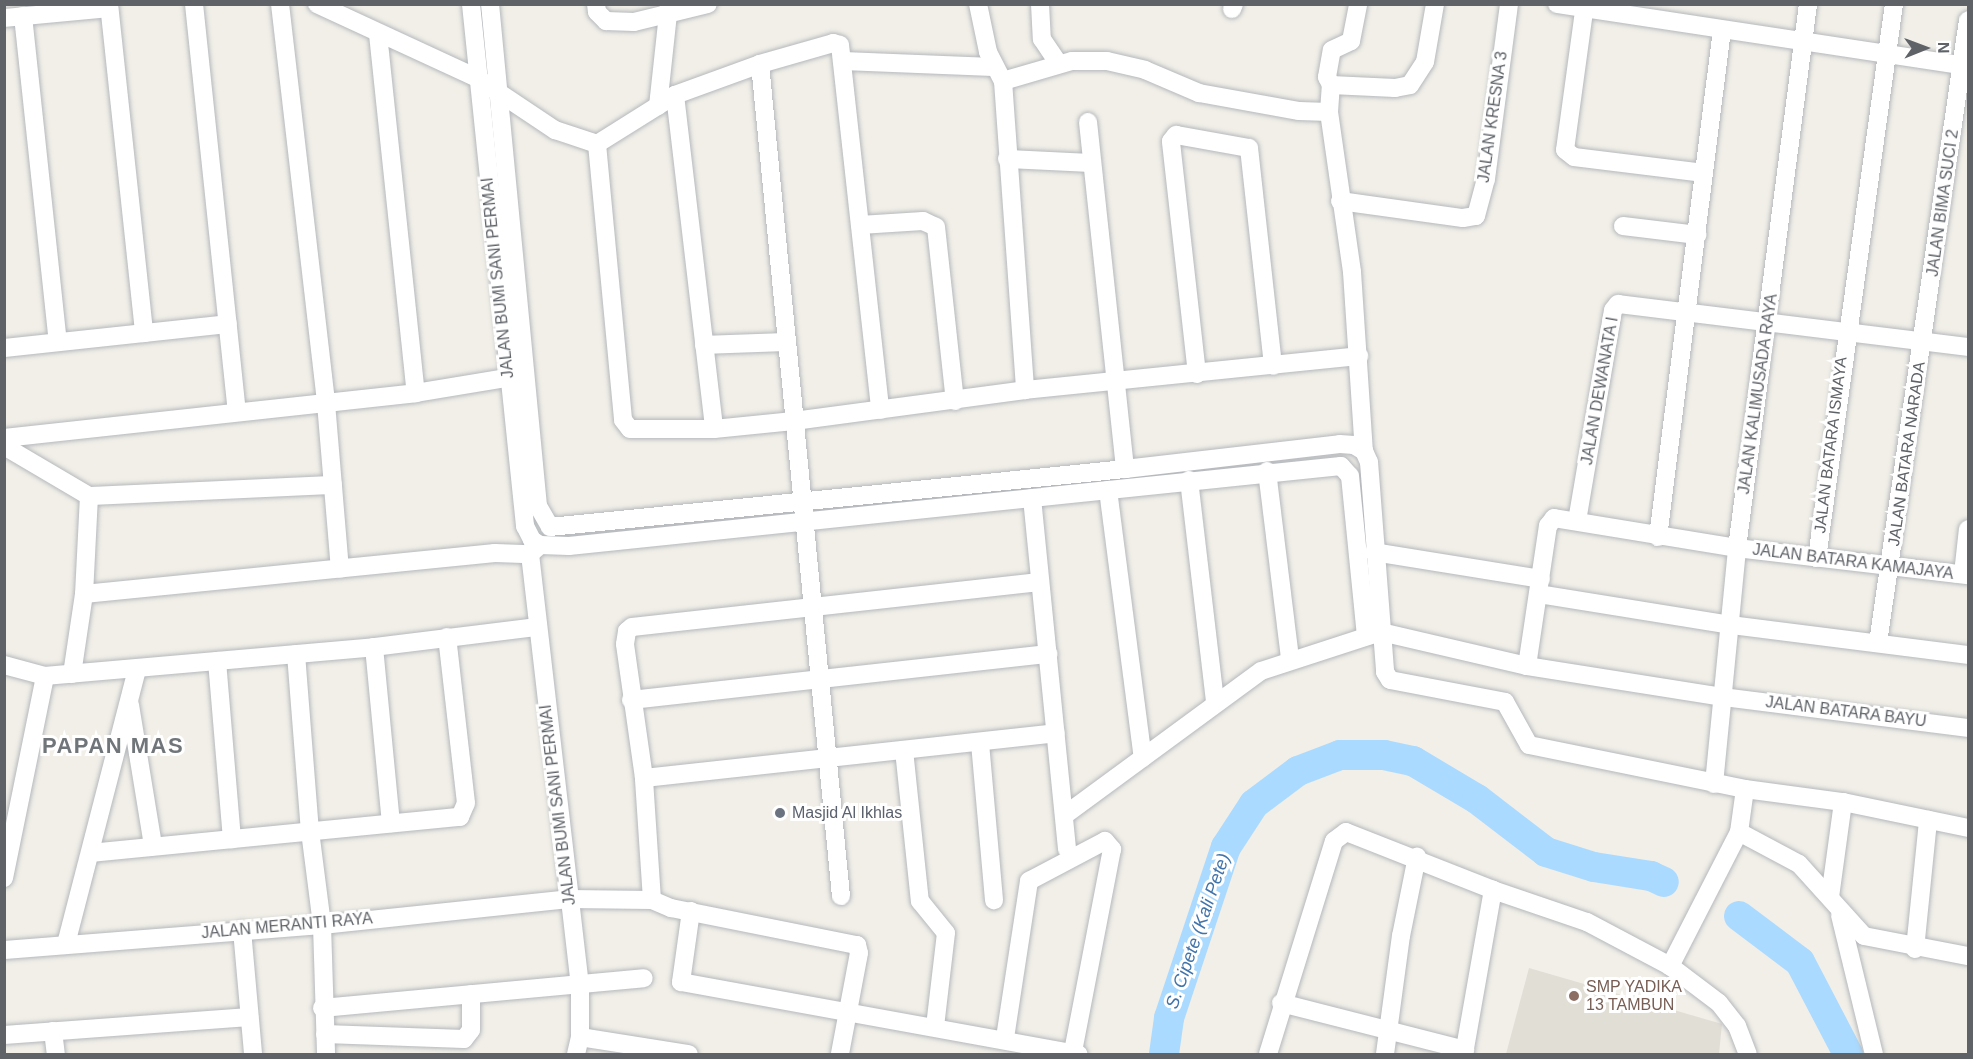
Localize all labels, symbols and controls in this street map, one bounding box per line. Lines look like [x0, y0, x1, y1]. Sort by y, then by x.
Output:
north arrow [1895, 18, 1955, 78]
text: N [1935, 42, 1952, 54]
street label: JALAN KRESNA 3 [1474, 50, 1512, 184]
street label: JALAN BIMA SUCI 2 [1923, 128, 1963, 278]
street label: JALAN BUMI SANI PERMAI [478, 177, 518, 379]
street label: JALAN KALIMUSADA RAYA [1734, 292, 1782, 496]
street label: JALAN DEWANATA I [1577, 315, 1623, 467]
street label: JALAN BATARA ISMAYA [1811, 355, 1851, 535]
street label: JALAN BATARA NARADA [1884, 360, 1930, 548]
street label: JALAN BATARA KAMAJAYA [1751, 540, 1955, 584]
street label: JALAN BATARA BAYU [1764, 693, 1928, 731]
street label: JALAN BUMI SANI PERMAI [536, 704, 580, 906]
district label: PAPAN MAS [42, 733, 184, 759]
place label: Masjid Al Ikhlas [792, 803, 903, 823]
marker: Masjid Al Ikhlas [773, 806, 787, 820]
water label: S. Cipete (Kali Pete) [1161, 850, 1235, 1012]
street label: JALAN MERANTI RAYA [201, 909, 373, 943]
place label: SMP YADIKA 13 TAMBUN [1586, 977, 1683, 1015]
marker: SMP YADIKA 13 TAMBUN [1567, 989, 1581, 1003]

